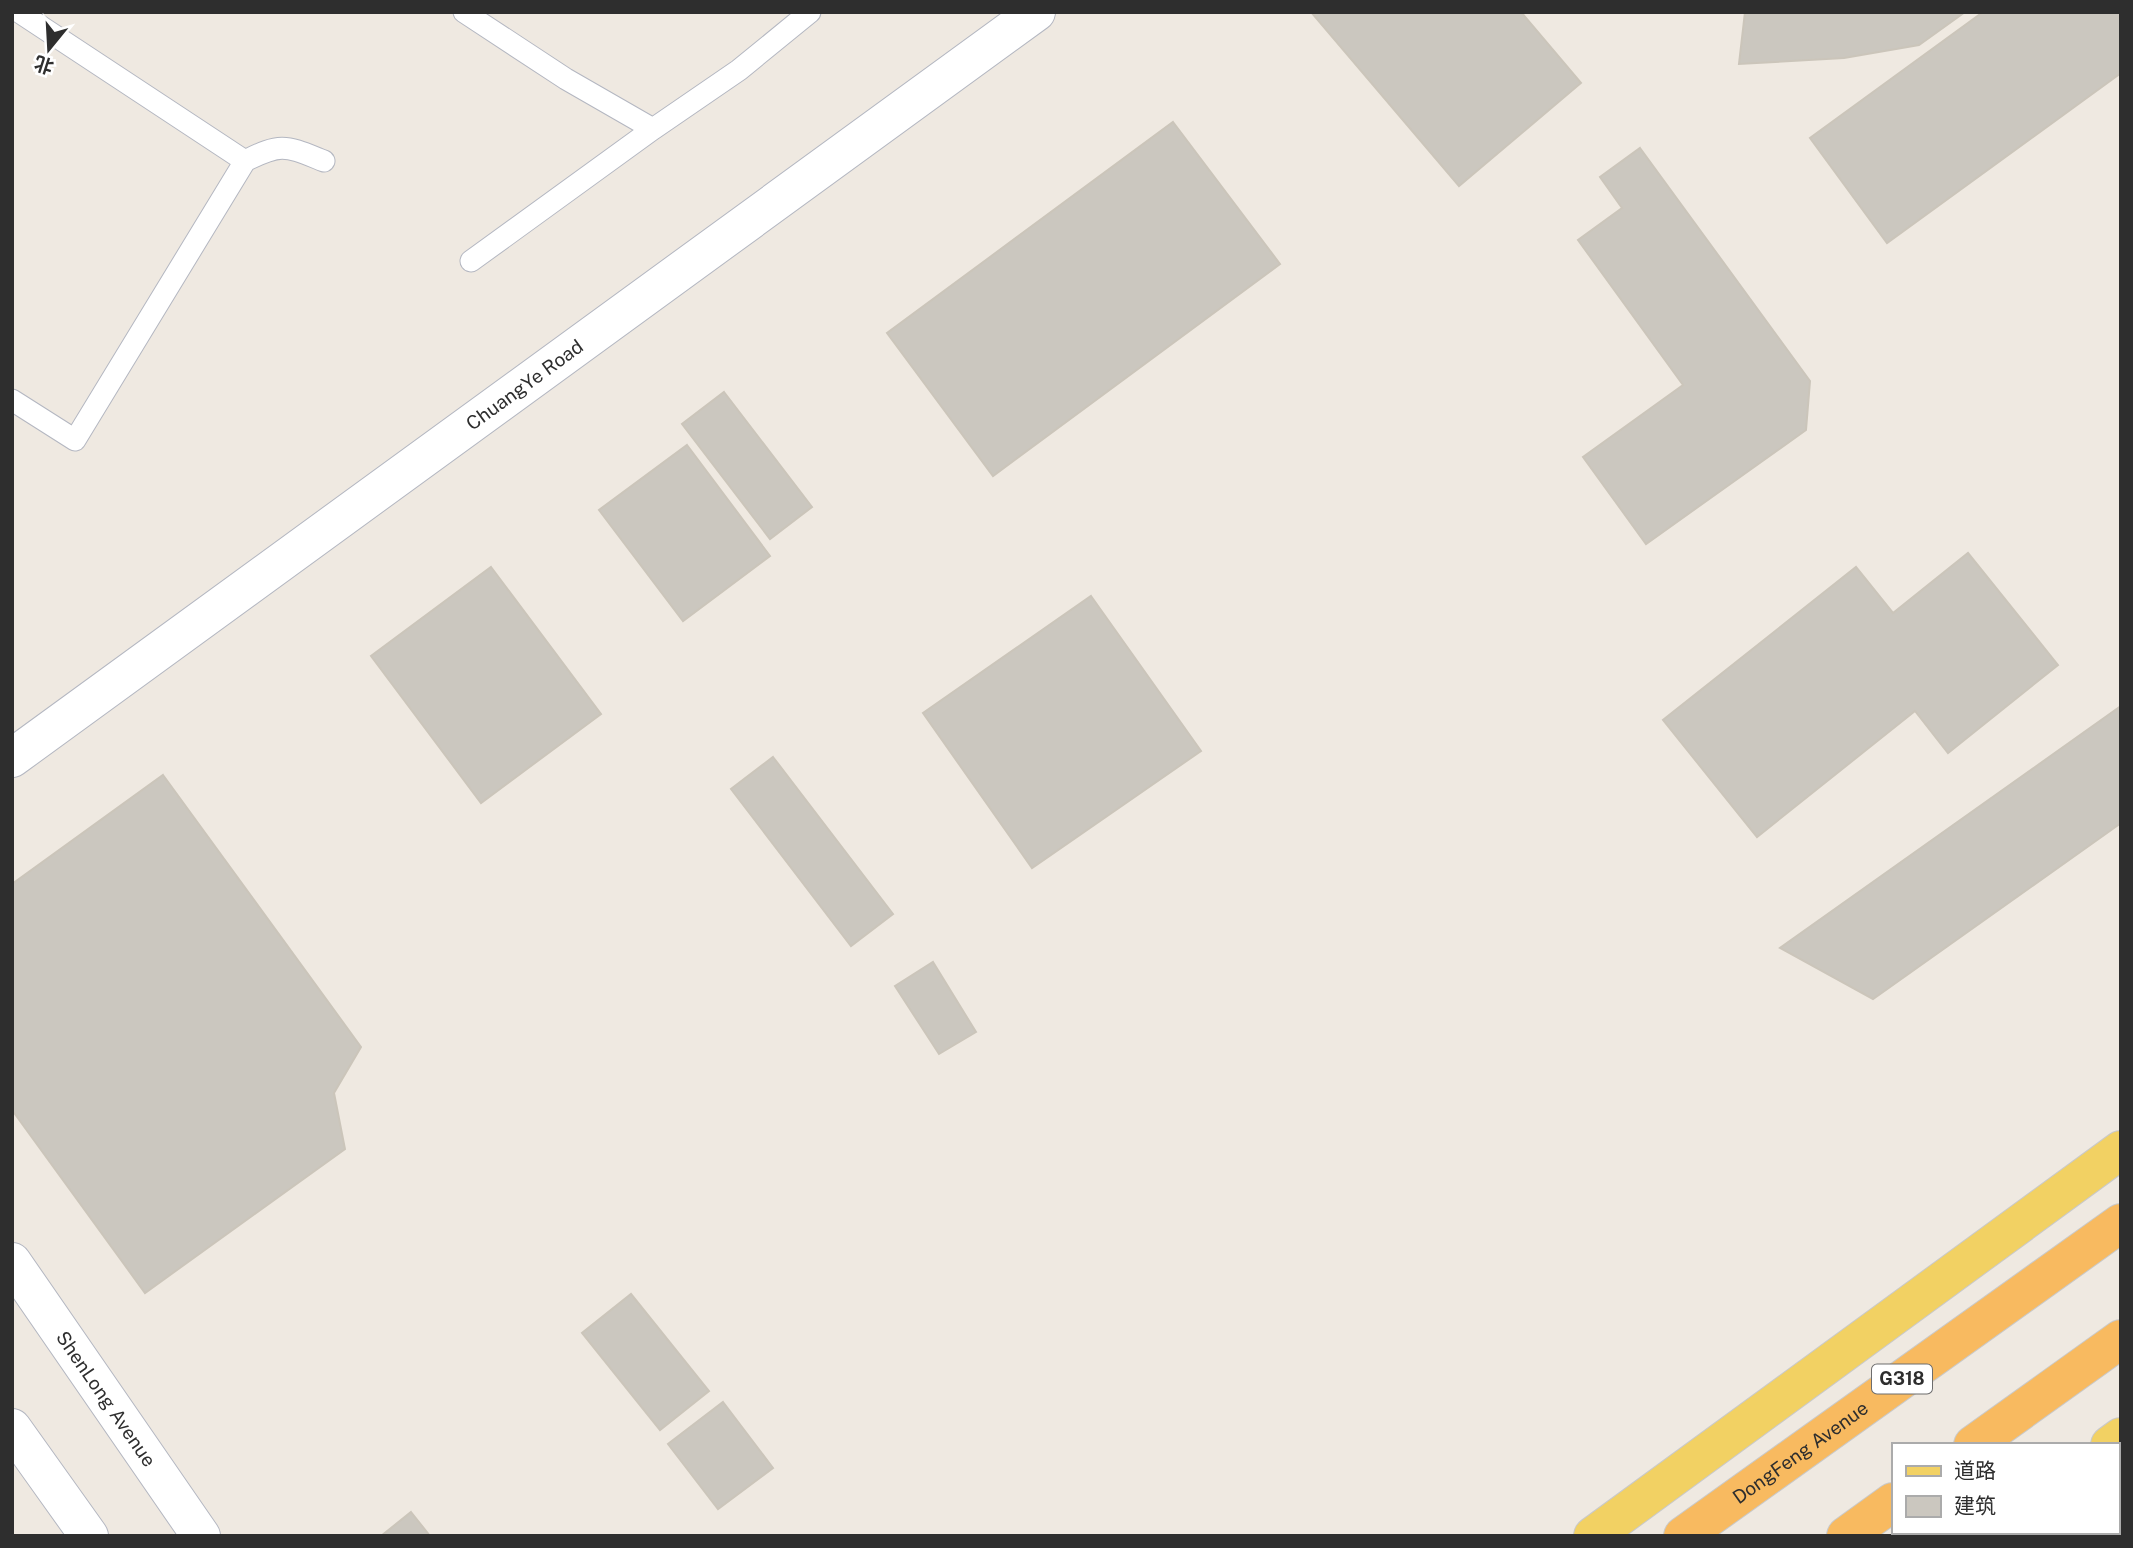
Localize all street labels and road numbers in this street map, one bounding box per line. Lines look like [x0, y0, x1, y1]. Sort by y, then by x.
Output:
street label: ChuangYe Road [462, 335, 587, 435]
street label: ShenLong Avenue [52, 1327, 161, 1471]
road number: G318 [1872, 1364, 1932, 1394]
street label: DongFeng Avenue [1728, 1396, 1872, 1508]

